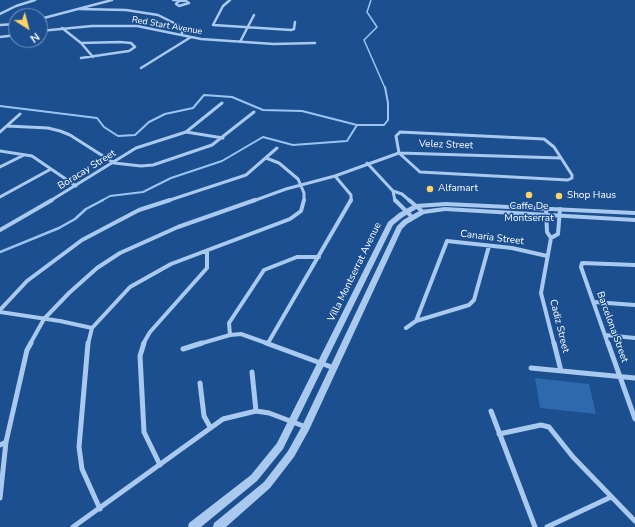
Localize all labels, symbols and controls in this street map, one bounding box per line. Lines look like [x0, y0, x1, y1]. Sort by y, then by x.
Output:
north arrow [8, 8, 48, 48]
street label: Red Start Avenue [131, 14, 203, 38]
text: N [27, 29, 43, 46]
street label: Velez Street [419, 138, 473, 152]
street label: Boracay Street [56, 147, 118, 193]
place label: Alfamart [438, 183, 478, 195]
marker: Alfamart [425, 184, 435, 194]
marker: Caffe De Montserrat [524, 190, 534, 200]
place label: Shop Haus [567, 190, 616, 202]
marker: Shop Haus [554, 191, 564, 201]
place label: Caffe De Montserrat [504, 201, 554, 224]
street label: Villa Montserrat Avenue [326, 220, 384, 324]
street label: Canaria Street [460, 228, 524, 248]
street label: Barcelona Street [594, 290, 630, 364]
street label: Cadiz Street [547, 298, 571, 354]

